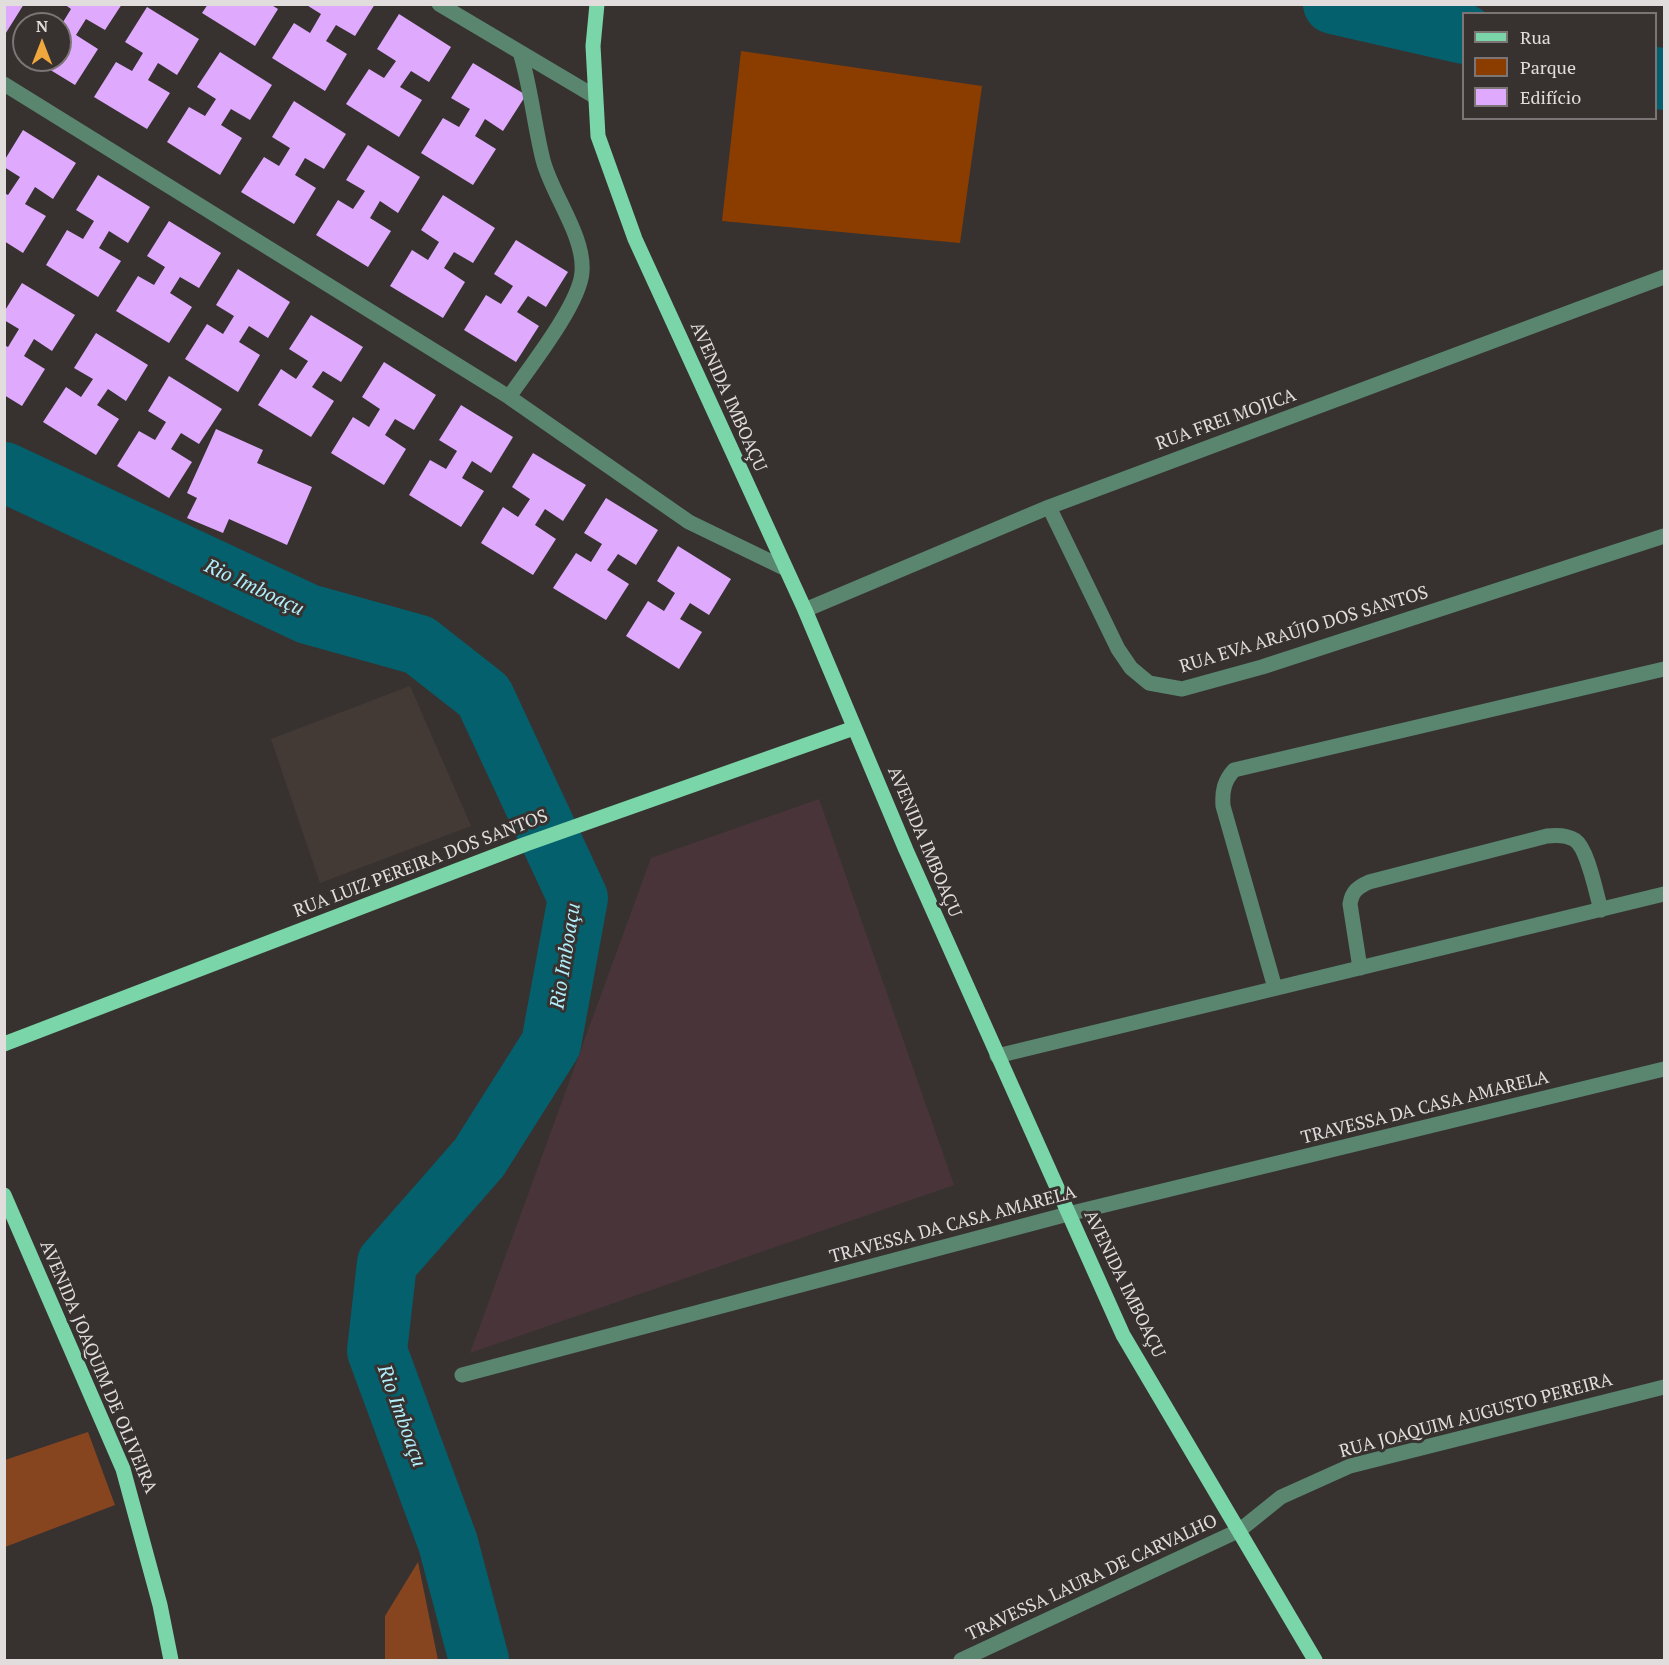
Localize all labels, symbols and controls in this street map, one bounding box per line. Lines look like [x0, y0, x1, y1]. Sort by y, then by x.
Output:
north arrow [12, 12, 72, 72]
legend [1462, 12, 1657, 120]
text: N [36, 15, 48, 37]
text: Rua [1520, 25, 1551, 49]
text: Parque [1520, 55, 1576, 79]
text: Edifício [1520, 85, 1581, 109]
street label: AVENIDA IMBOAÇU [685, 319, 771, 475]
street label: RUA FREI MOJICA [1153, 385, 1299, 455]
water label: Rio Imboaçu [201, 555, 307, 621]
street label: RUA EVA ARAÚJO DOS SANTOS [1177, 582, 1431, 678]
street label: AVENIDA IMBOAÇU [882, 763, 966, 921]
street label: RUA LUIZ PEREIRA DOS SANTOS [291, 805, 551, 923]
water label: Rio Imboaçu [546, 901, 586, 1011]
street label: TRAVESSA DA CASA AMARELA [1299, 1067, 1551, 1149]
street label: TRAVESSA DA CASA AMARELA [827, 1182, 1079, 1268]
street label: AVENIDA IMBOAÇU [1079, 1207, 1169, 1361]
street label: AVENIDA JOAQUIM DE OLIVEIRA [35, 1237, 161, 1497]
water label: Rio Imboaçu [371, 1362, 431, 1470]
street label: RUA JOAQUIM AUGUSTO PEREIRA [1337, 1369, 1615, 1463]
street label: TRAVESSA LAURA DE CARVALHO [963, 1510, 1221, 1646]

